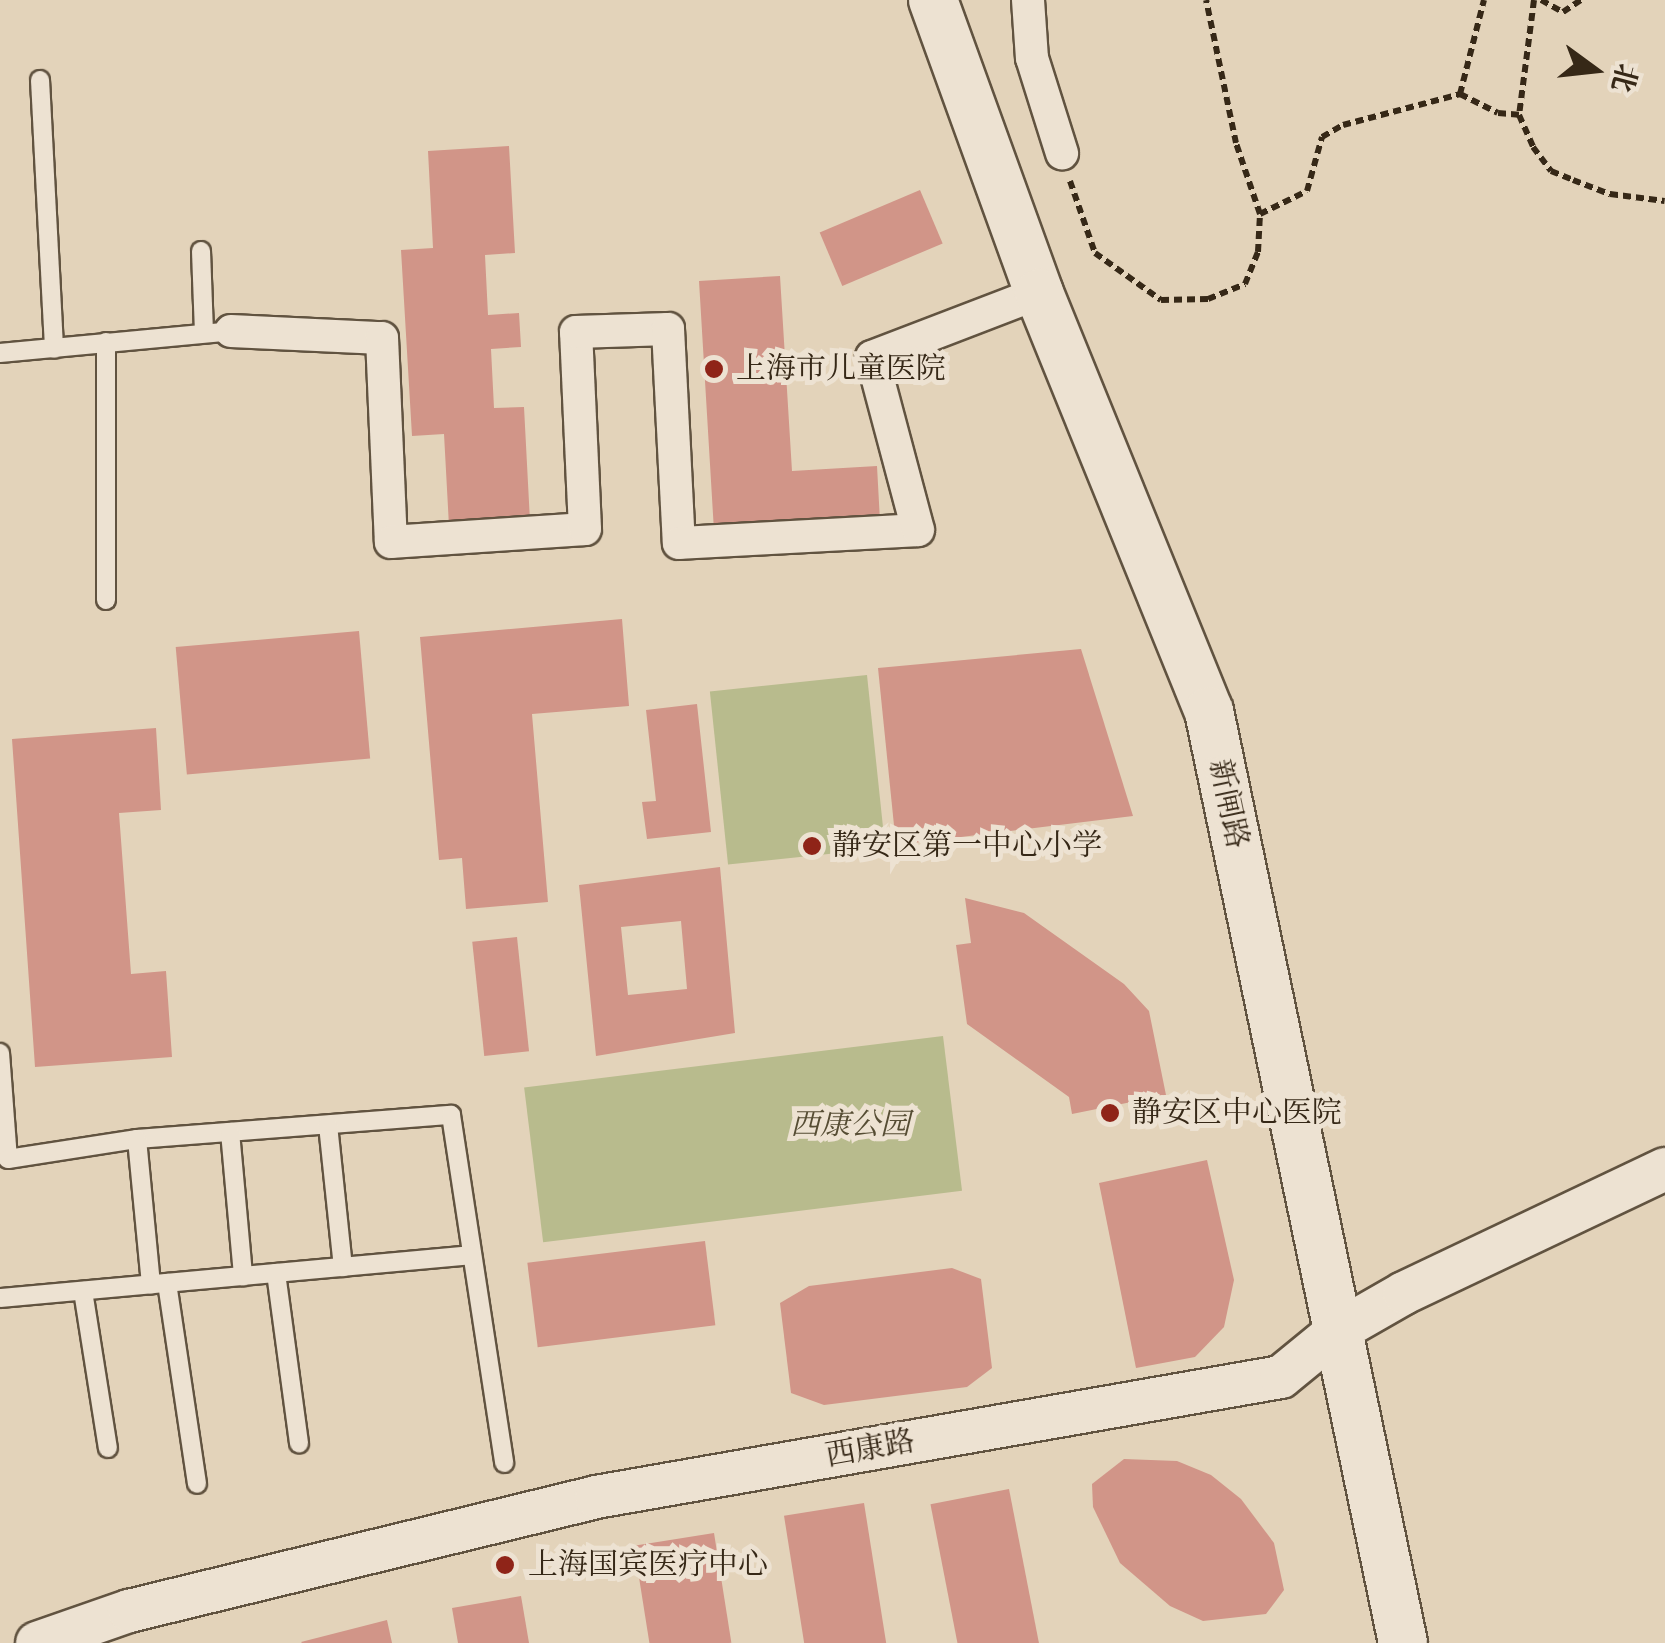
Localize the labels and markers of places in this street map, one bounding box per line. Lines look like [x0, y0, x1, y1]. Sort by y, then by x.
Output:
place label: 上海市儿童医院 [736, 351, 946, 387]
marker: 上海市儿童医院 [701, 356, 727, 382]
place label: 静安区第一中心小学 [832, 828, 1102, 864]
marker: 静安区第一中心小学 [801, 835, 823, 857]
place label: 静安区中心医院 [1132, 1095, 1342, 1131]
marker: 静安区中心医院 [1097, 1100, 1123, 1126]
place label: 上海国宾医疗中心 [528, 1547, 768, 1583]
marker: 上海国宾医疗中心 [492, 1552, 518, 1578]

